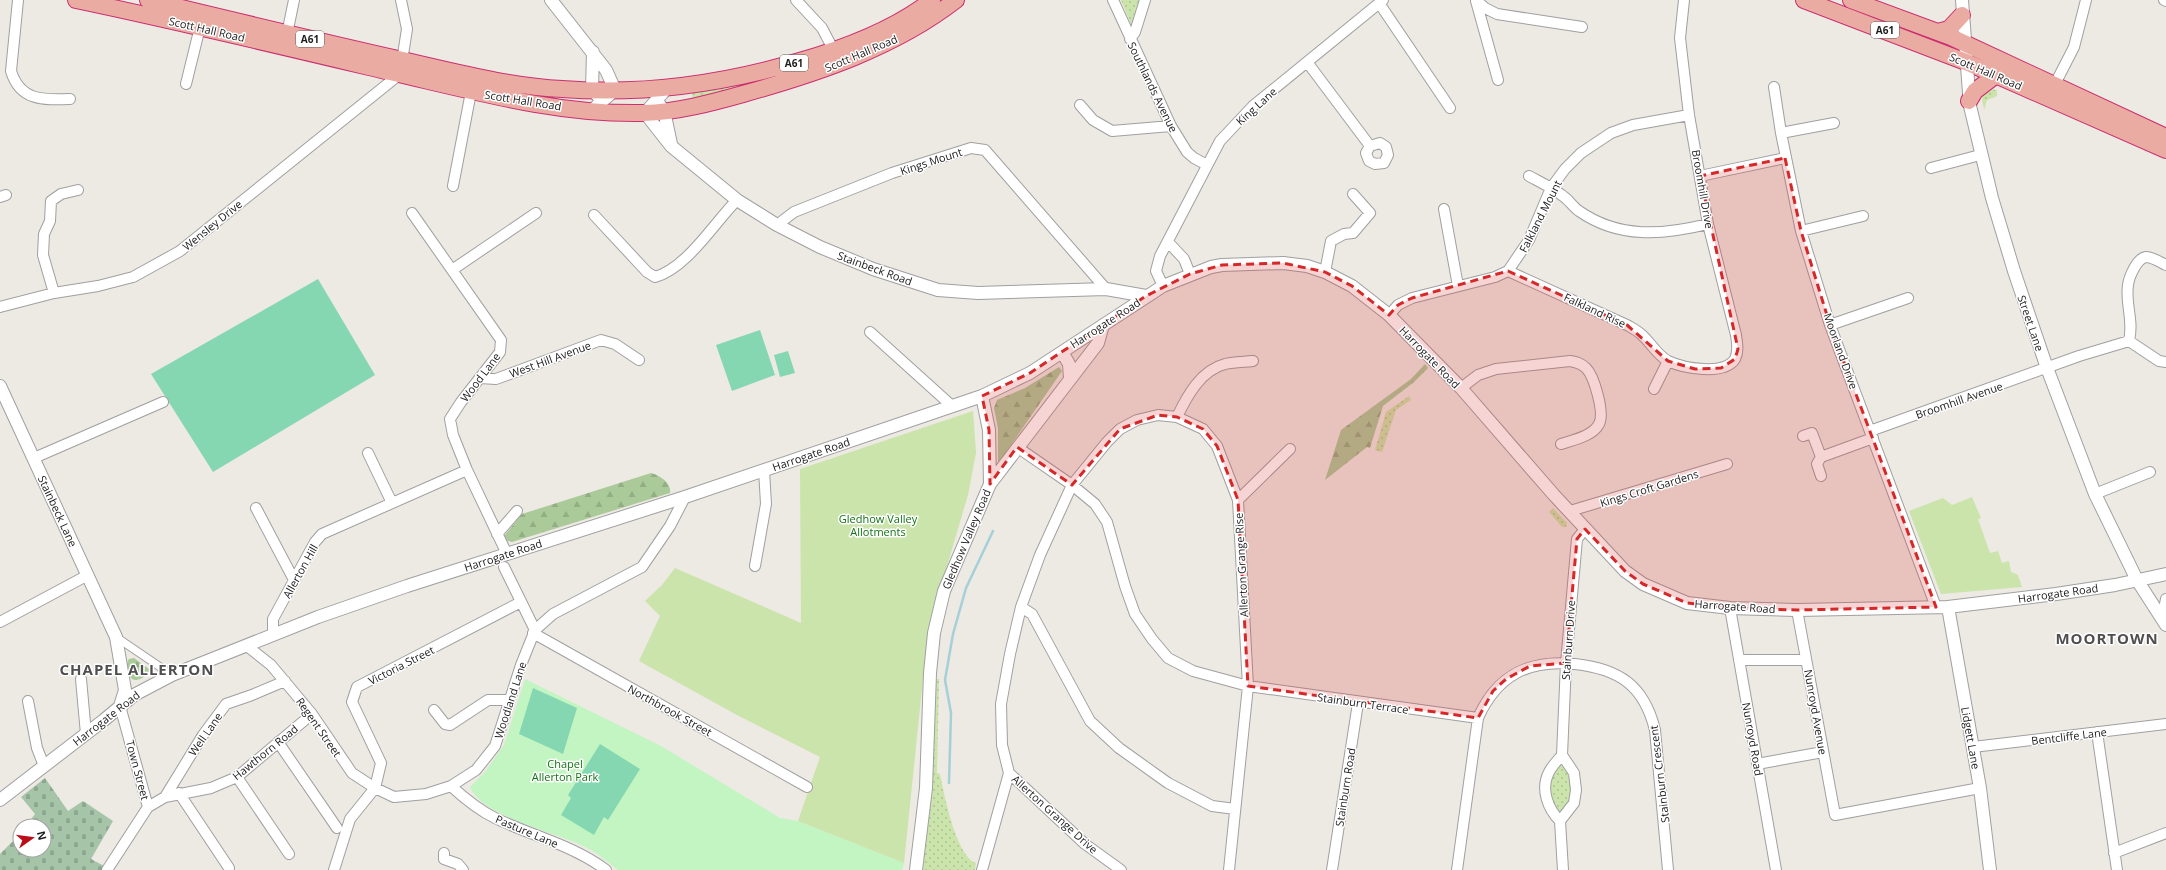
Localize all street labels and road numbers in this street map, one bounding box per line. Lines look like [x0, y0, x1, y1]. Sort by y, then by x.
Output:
street label: Scott Hall Road [168, 13, 246, 45]
road number: A61 [1871, 22, 1899, 38]
road number: A61 [296, 31, 324, 47]
street label: Scott Hall Road [822, 31, 900, 75]
street label: Southlands Avenue [1125, 39, 1181, 135]
street label: Scott Hall Road [1947, 49, 2025, 93]
road number: A61 [780, 55, 808, 71]
street label: King Lane [1232, 84, 1280, 128]
street label: Scott Hall Road [484, 87, 562, 113]
street label: Kings Mount [898, 144, 964, 178]
street label: Broomhill Drive [1689, 148, 1717, 230]
street label: Falkland Mount [1515, 177, 1565, 255]
street label: Wensley Drive [179, 196, 245, 254]
street label: Stainbeck Road [835, 248, 915, 288]
street label: Falkland Rise [1562, 289, 1628, 331]
street label: Street Lane [2014, 293, 2048, 353]
street label: Harrogate Road [1067, 295, 1143, 351]
street label: Moorland Drive [1820, 311, 1862, 391]
street label: Harrogate Road [1396, 323, 1464, 391]
street label: West Hill Avenue [507, 337, 593, 381]
street label: Wood Lane [457, 349, 503, 405]
street label: Broomhill Avenue [1913, 378, 2005, 422]
street label: Harrogate Road [770, 434, 852, 474]
street label: Kings Croft Gardens [1598, 466, 1700, 510]
street label: Stainbeck Lane [35, 473, 81, 549]
street label: Gledhow Valley Road [938, 487, 994, 591]
street label: Allerton Grange Rise [1231, 512, 1251, 618]
street label: Harrogate Road [462, 535, 544, 575]
street label: Allerton Hill [279, 541, 321, 601]
street label: Harrogate Road [2017, 580, 2099, 606]
street label: Harrogate Road [1694, 596, 1776, 616]
street label: Stainburn Drive [1558, 600, 1578, 680]
street label: Victoria Street [365, 642, 437, 688]
street label: Woodland Lane [490, 660, 530, 740]
street label: Nunroyd Avenue [1801, 668, 1831, 756]
street label: Northbrook Street [625, 681, 715, 739]
street label: Harrogate Road [69, 687, 143, 749]
street label: Stainburn Terrace [1316, 689, 1410, 717]
street label: Regent Street [293, 694, 345, 760]
street label: Nunroyd Road [1739, 701, 1767, 777]
street label: Lidgett Lane [1958, 706, 1984, 770]
street label: Well Lane [185, 709, 225, 759]
street label: Hawthorn Road [229, 721, 301, 783]
street label: Stainburn Crescent [1646, 724, 1672, 824]
street label: Bentcliffe Lane [2030, 724, 2108, 748]
street label: Town Street [123, 738, 153, 802]
street label: Stainburn Road [1331, 747, 1359, 827]
street label: Allerton Grange Drive [1009, 771, 1101, 857]
street label: Pasture Lane [493, 811, 561, 851]

